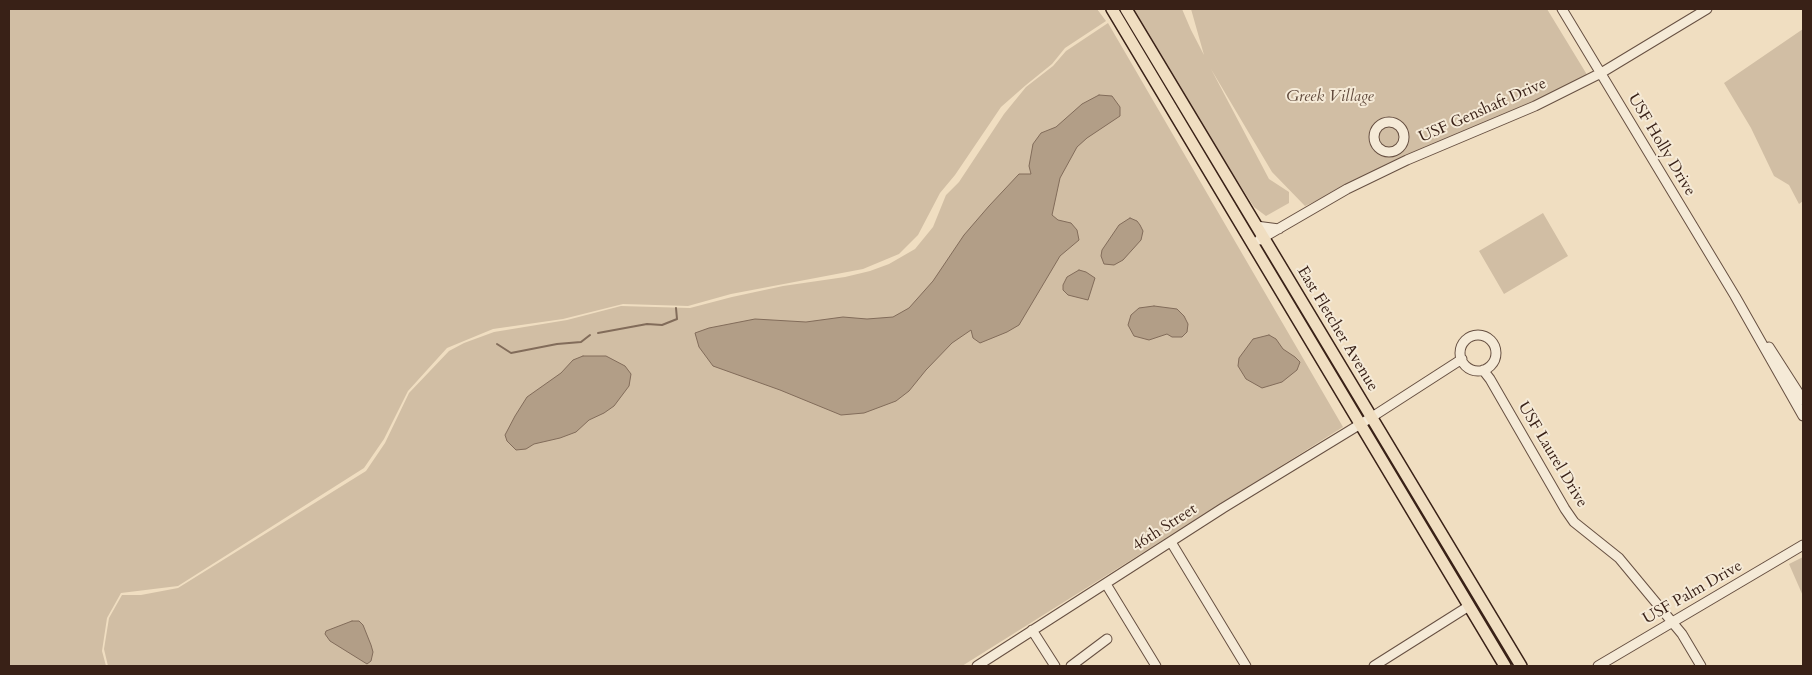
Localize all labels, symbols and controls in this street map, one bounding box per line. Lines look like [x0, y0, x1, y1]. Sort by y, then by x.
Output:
street label: USF Genshaft Drive [1416, 74, 1550, 148]
park label: Greek Village [1286, 87, 1374, 107]
street label: USF Holly Drive [1623, 90, 1699, 200]
street label: East Fletcher Avenue [1292, 263, 1382, 395]
street label: USF Laurel Drive [1513, 399, 1591, 511]
street label: 46th Street [1129, 500, 1201, 556]
street label: USF Palm Drive [1640, 557, 1746, 629]

